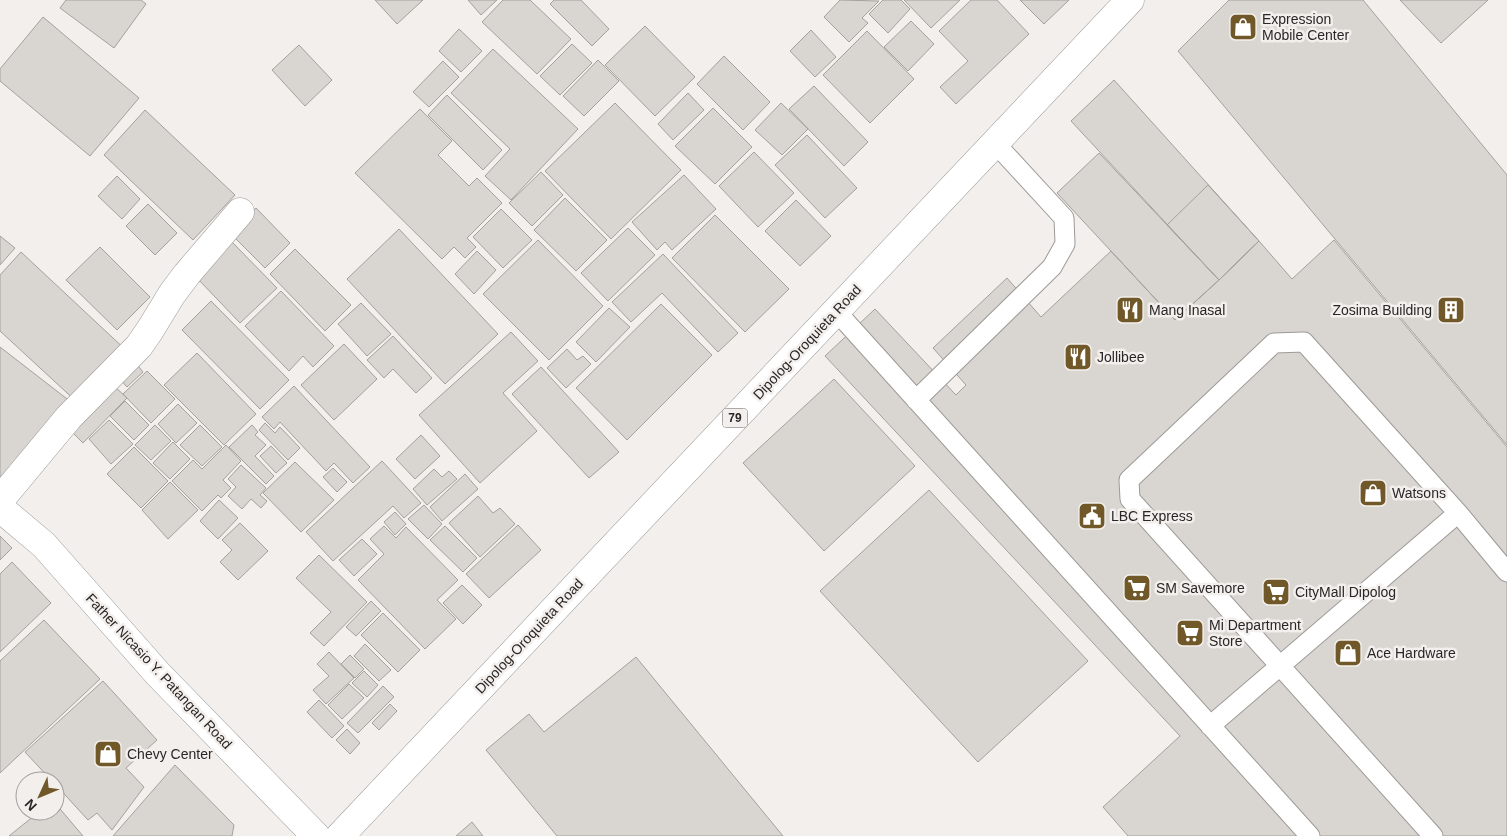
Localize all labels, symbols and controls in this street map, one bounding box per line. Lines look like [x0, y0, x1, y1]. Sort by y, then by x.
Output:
place label: Expression Mobile Center [1262, 11, 1349, 43]
shop icon: Expression Mobile Center [1228, 12, 1258, 42]
street label: Dipolog-Oroquieta Road [750, 281, 864, 403]
restaurant icon: Mang Inasal [1115, 295, 1145, 325]
building icon: Zosima Building [1436, 295, 1466, 325]
place label: Mang Inasal [1149, 302, 1225, 318]
place label: Zosima Building [1332, 302, 1432, 318]
restaurant icon: Jollibee [1063, 342, 1093, 372]
place label: Jollibee [1097, 349, 1145, 365]
road number: 79 [722, 408, 748, 428]
shop icon: Watsons [1358, 478, 1388, 508]
place label: Watsons [1392, 485, 1446, 501]
public building icon: LBC Express [1077, 501, 1107, 531]
place label: LBC Express [1111, 508, 1193, 524]
supermarket icon: SM Savemore [1122, 573, 1152, 603]
street label: Dipolog-Oroquieta Road [472, 575, 586, 697]
supermarket icon: CityMall Dipolog [1261, 577, 1291, 607]
place label: SM Savemore [1156, 580, 1245, 596]
place label: CityMall Dipolog [1295, 584, 1396, 600]
street label: Father Nicasio Y. Patangan Road [83, 590, 235, 752]
place label: Mi Department Store [1209, 617, 1301, 649]
supermarket icon: Mi Department Store [1175, 618, 1205, 648]
shop icon: Ace Hardware [1333, 638, 1363, 668]
place label: Ace Hardware [1367, 645, 1456, 661]
shop icon: Chevy Center [93, 739, 123, 769]
place label: Chevy Center [127, 746, 213, 762]
north arrow [15, 771, 65, 821]
text: N [21, 796, 40, 814]

